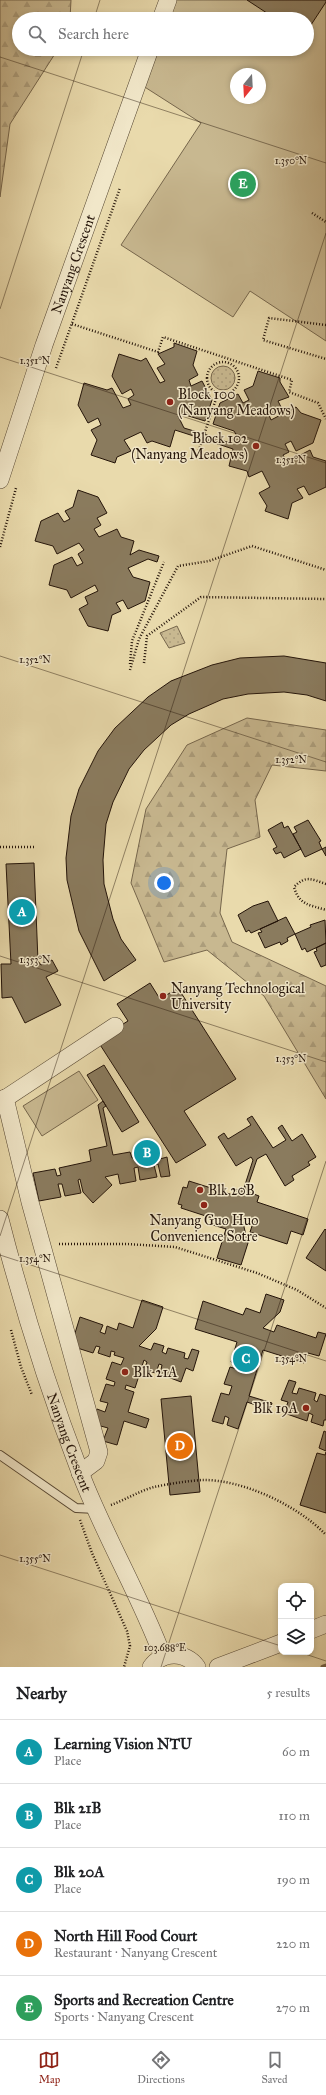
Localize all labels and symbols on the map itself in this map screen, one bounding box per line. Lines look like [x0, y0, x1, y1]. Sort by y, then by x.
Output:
north arrow [230, 68, 266, 104]
text: 1.350°N [275, 155, 308, 167]
pin: E [230, 169, 256, 199]
street label: Nanyang Crescent [47, 212, 99, 316]
text: 1.351°N [20, 355, 51, 367]
place label: Block 100 (Nanyang Meadows) [178, 386, 295, 420]
marker: Block 100 (Nanyang Meadows) [165, 397, 175, 407]
place label: Block 102 (Nanyang Meadows) [131, 430, 248, 464]
marker: Block 102 (Nanyang Meadows) [251, 441, 261, 451]
text: 1.351°N [276, 454, 307, 466]
text: 1.352°N [19, 654, 51, 666]
text: 1.352°N [275, 754, 307, 766]
your location [154, 873, 174, 893]
pin: A [9, 897, 35, 927]
text: 1.353°N [20, 954, 51, 966]
place label: Nanyang Technological University [171, 980, 305, 1013]
marker: Nanyang Technological University [158, 991, 168, 1001]
text: 1.353°N [276, 1053, 307, 1065]
pin: B [134, 1138, 160, 1168]
place label: Blk 20B [208, 1182, 255, 1199]
marker: Blk 20B [195, 1185, 205, 1195]
marker: Nanyang Guo Huo Convenience Sotre [199, 1200, 209, 1210]
place label: Nanyang Guo Huo Convenience Sotre [150, 1212, 258, 1245]
text: 1.354°N [19, 1253, 52, 1265]
pin: C [233, 1344, 259, 1374]
text: 1.354°N [275, 1353, 308, 1365]
place label: Blk 21A [133, 1364, 178, 1381]
marker: Blk 21A [120, 1367, 130, 1377]
street label: Nanyang Crescent [43, 1391, 96, 1494]
place label: Blk 19A [253, 1400, 299, 1417]
marker: Blk 19A [301, 1403, 311, 1413]
pin: D [167, 1431, 193, 1461]
text: 1.355°N [19, 1553, 51, 1565]
text: 103.688°E [144, 1642, 186, 1654]

